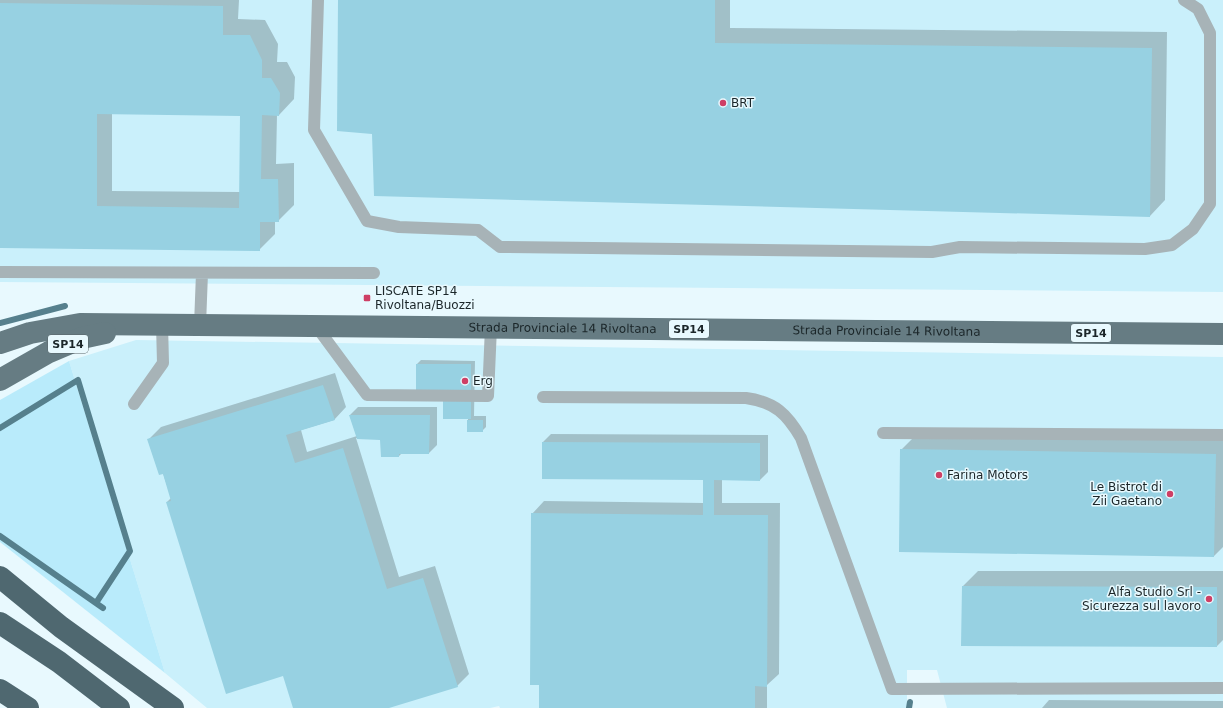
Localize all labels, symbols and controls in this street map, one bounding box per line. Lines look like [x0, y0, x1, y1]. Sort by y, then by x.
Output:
place label: BRT [731, 96, 755, 110]
marker: BRT [718, 98, 728, 108]
place label: LISCATE SP14 Rivoltana/Buozzi [375, 284, 475, 312]
marker: LISCATE SP14 Rivoltana/Buozzi [362, 293, 372, 303]
street label: Strada Provinciale 14 Rivoltana [468, 320, 657, 336]
road number: SP14 [669, 320, 709, 338]
street label: Strada Provinciale 14 Rivoltana [792, 323, 981, 339]
road number: SP14 [1071, 324, 1111, 342]
road number: SP14 [48, 335, 88, 353]
place label: Erg [473, 374, 493, 388]
marker: Erg [460, 376, 470, 386]
place label: Farina Motors [947, 468, 1028, 482]
marker: Farina Motors [934, 470, 944, 480]
place label: Le Bistrot di Zii Gaetano [1090, 480, 1162, 508]
marker: Le Bistrot di Zii Gaetano [1165, 489, 1175, 499]
place label: Alfa Studio Srl - Sicurezza sul lavoro [1082, 585, 1201, 613]
marker: Alfa Studio Srl - Sicurezza sul lavoro [1204, 594, 1214, 604]

